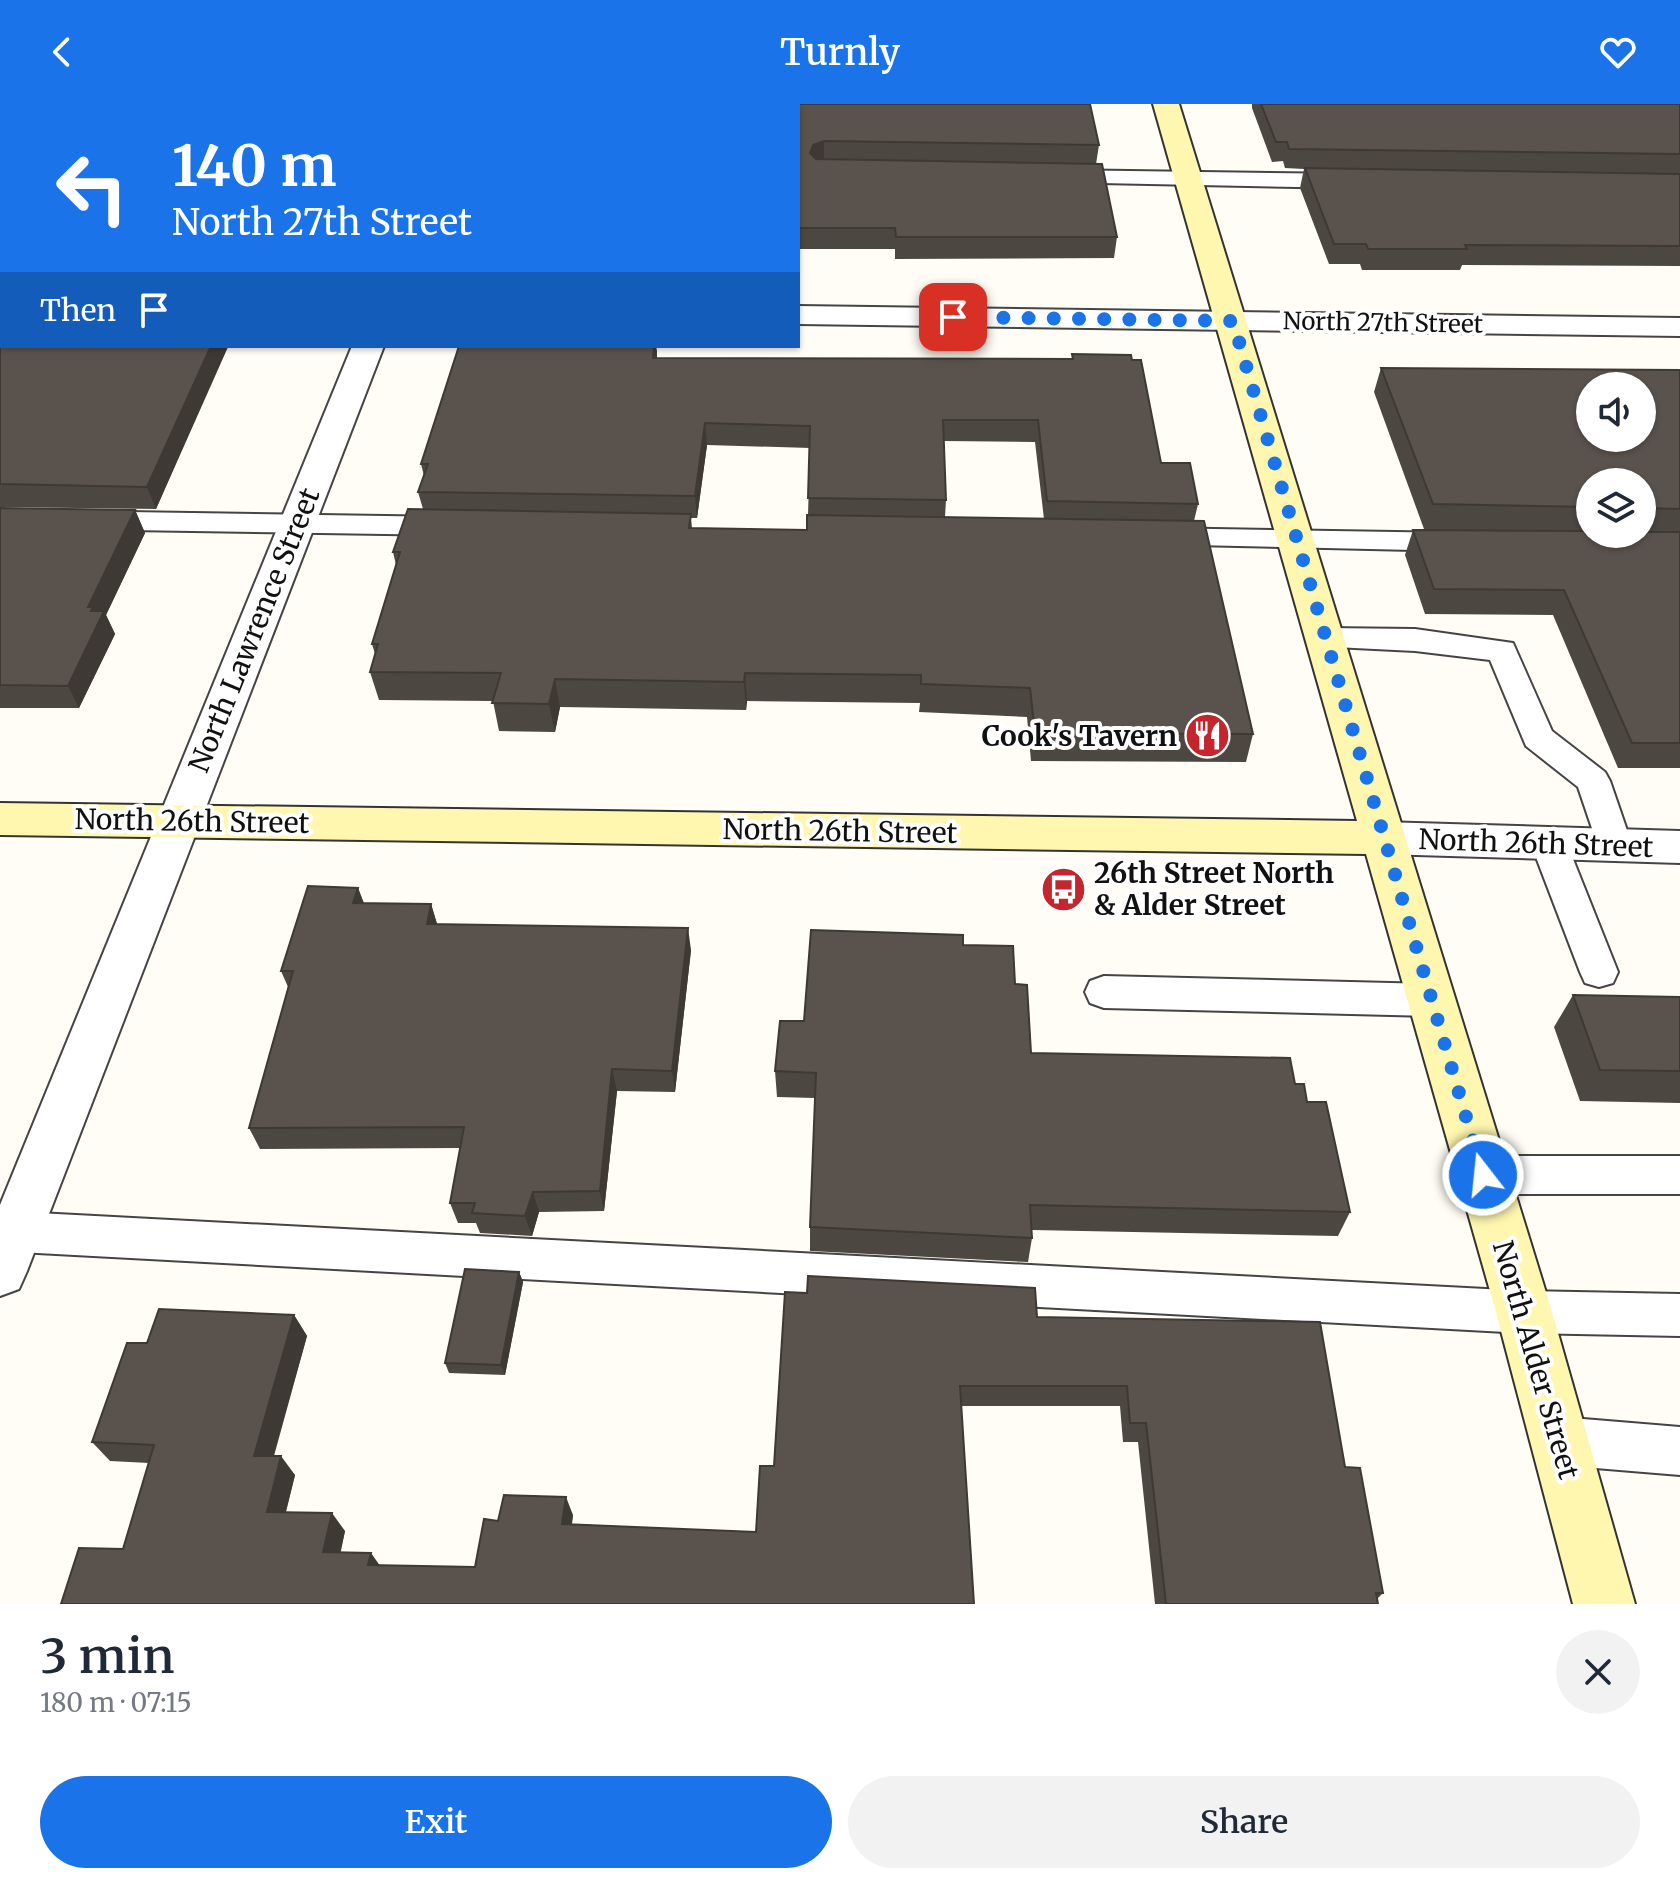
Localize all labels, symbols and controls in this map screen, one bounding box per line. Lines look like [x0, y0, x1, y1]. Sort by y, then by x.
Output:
icon: back [40, 30, 84, 74]
text: Turnly [780, 30, 900, 75]
icon: heart [1596, 30, 1640, 74]
text: 140 m [172, 131, 337, 201]
icon: left [40, 136, 144, 240]
text: North 27th Street [172, 200, 472, 245]
pin [919, 283, 987, 351]
icon: arrive [132, 288, 176, 332]
text: Then [40, 291, 116, 329]
icon: arrive [931, 295, 975, 339]
street label: North 27th Street [1283, 305, 1484, 340]
map controls [1576, 372, 1656, 548]
button: sound [1576, 372, 1656, 452]
button: layers [1576, 468, 1656, 548]
street label: North Lawrence Street [180, 482, 328, 777]
restaurant icon: Cook's Tavern [1184, 712, 1232, 760]
place label: Cook's Tavern [982, 718, 1177, 754]
street label: North 26th Street [74, 801, 310, 841]
street label: North 26th Street [722, 811, 958, 851]
street label: North 26th Street [1418, 821, 1654, 865]
place label: 26th Street North & Alder Street [1094, 855, 1334, 923]
bus stop icon: 26th Street North & Alder Street [1039, 865, 1087, 913]
position arrow [1441, 1133, 1525, 1217]
street label: North Alder Street [1485, 1237, 1587, 1483]
text: 3 min [40, 1626, 175, 1686]
button: close [1556, 1630, 1640, 1714]
text: 180 m · 07:15 [40, 1686, 192, 1719]
button: Exit [40, 1776, 832, 1868]
button: Share [848, 1776, 1640, 1868]

